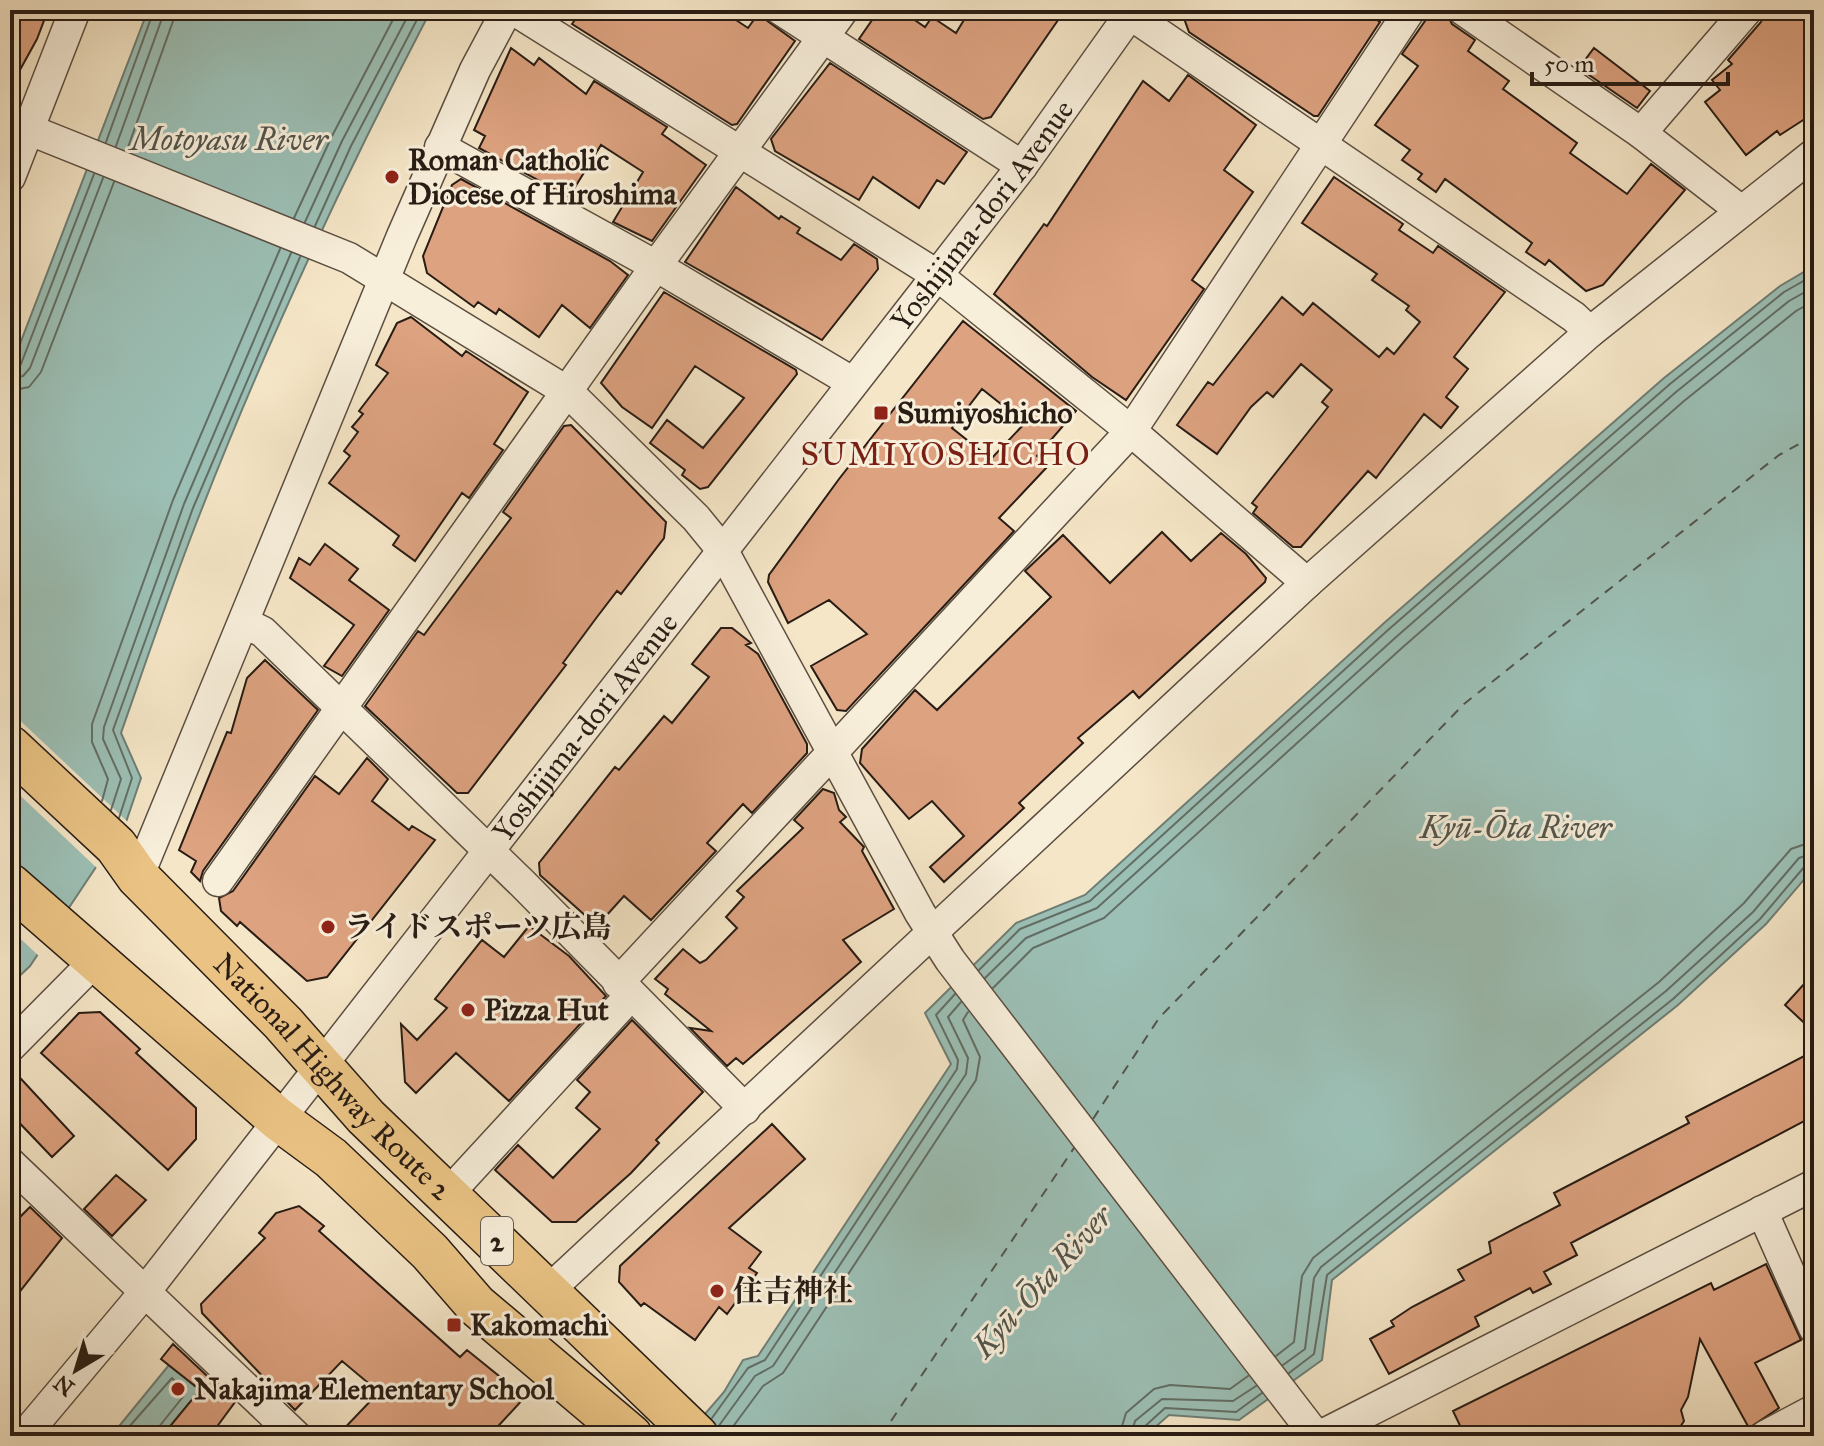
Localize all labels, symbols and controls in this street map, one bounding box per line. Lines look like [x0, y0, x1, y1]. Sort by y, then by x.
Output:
scale bar [1532, 36, 1728, 86]
text: 50 m [1544, 49, 1594, 79]
street label: Yoshijima-dori Avenue [883, 93, 1081, 338]
water label: Motoyasu River [127, 120, 329, 159]
place label: Roman Catholic Diocese of Hiroshima [408, 142, 678, 212]
marker: Roman Catholic Diocese of Hiroshima [383, 168, 401, 186]
place label: Sumiyoshicho [897, 395, 1073, 431]
marker: Sumiyoshicho [872, 404, 890, 422]
district label: SUMIYOSHICHO [800, 435, 1092, 474]
street label: Yoshijima-dori Avenue [485, 606, 685, 849]
water label: Kyū-Ōta River [1418, 808, 1613, 847]
place label: ライドスポーツ広島 [344, 909, 612, 945]
marker: ライドスポーツ広島 [319, 918, 337, 936]
street label: National Highway Route 2 [206, 946, 459, 1208]
place label: Pizza Hut [484, 992, 609, 1028]
marker: Pizza Hut [459, 1001, 477, 1019]
water label: Kyū-Ōta River [963, 1196, 1122, 1367]
road number: 2 [481, 1217, 513, 1265]
place label: 住吉神社 [733, 1273, 853, 1309]
marker: 住吉神社 [708, 1282, 726, 1300]
place label: Kakomachi [470, 1307, 609, 1343]
marker: Kakomachi [445, 1316, 463, 1334]
north arrow [36, 1330, 116, 1410]
text: N [48, 1369, 80, 1402]
place label: Nakajima Elementary School [194, 1371, 555, 1407]
marker: Nakajima Elementary School [169, 1380, 187, 1398]

